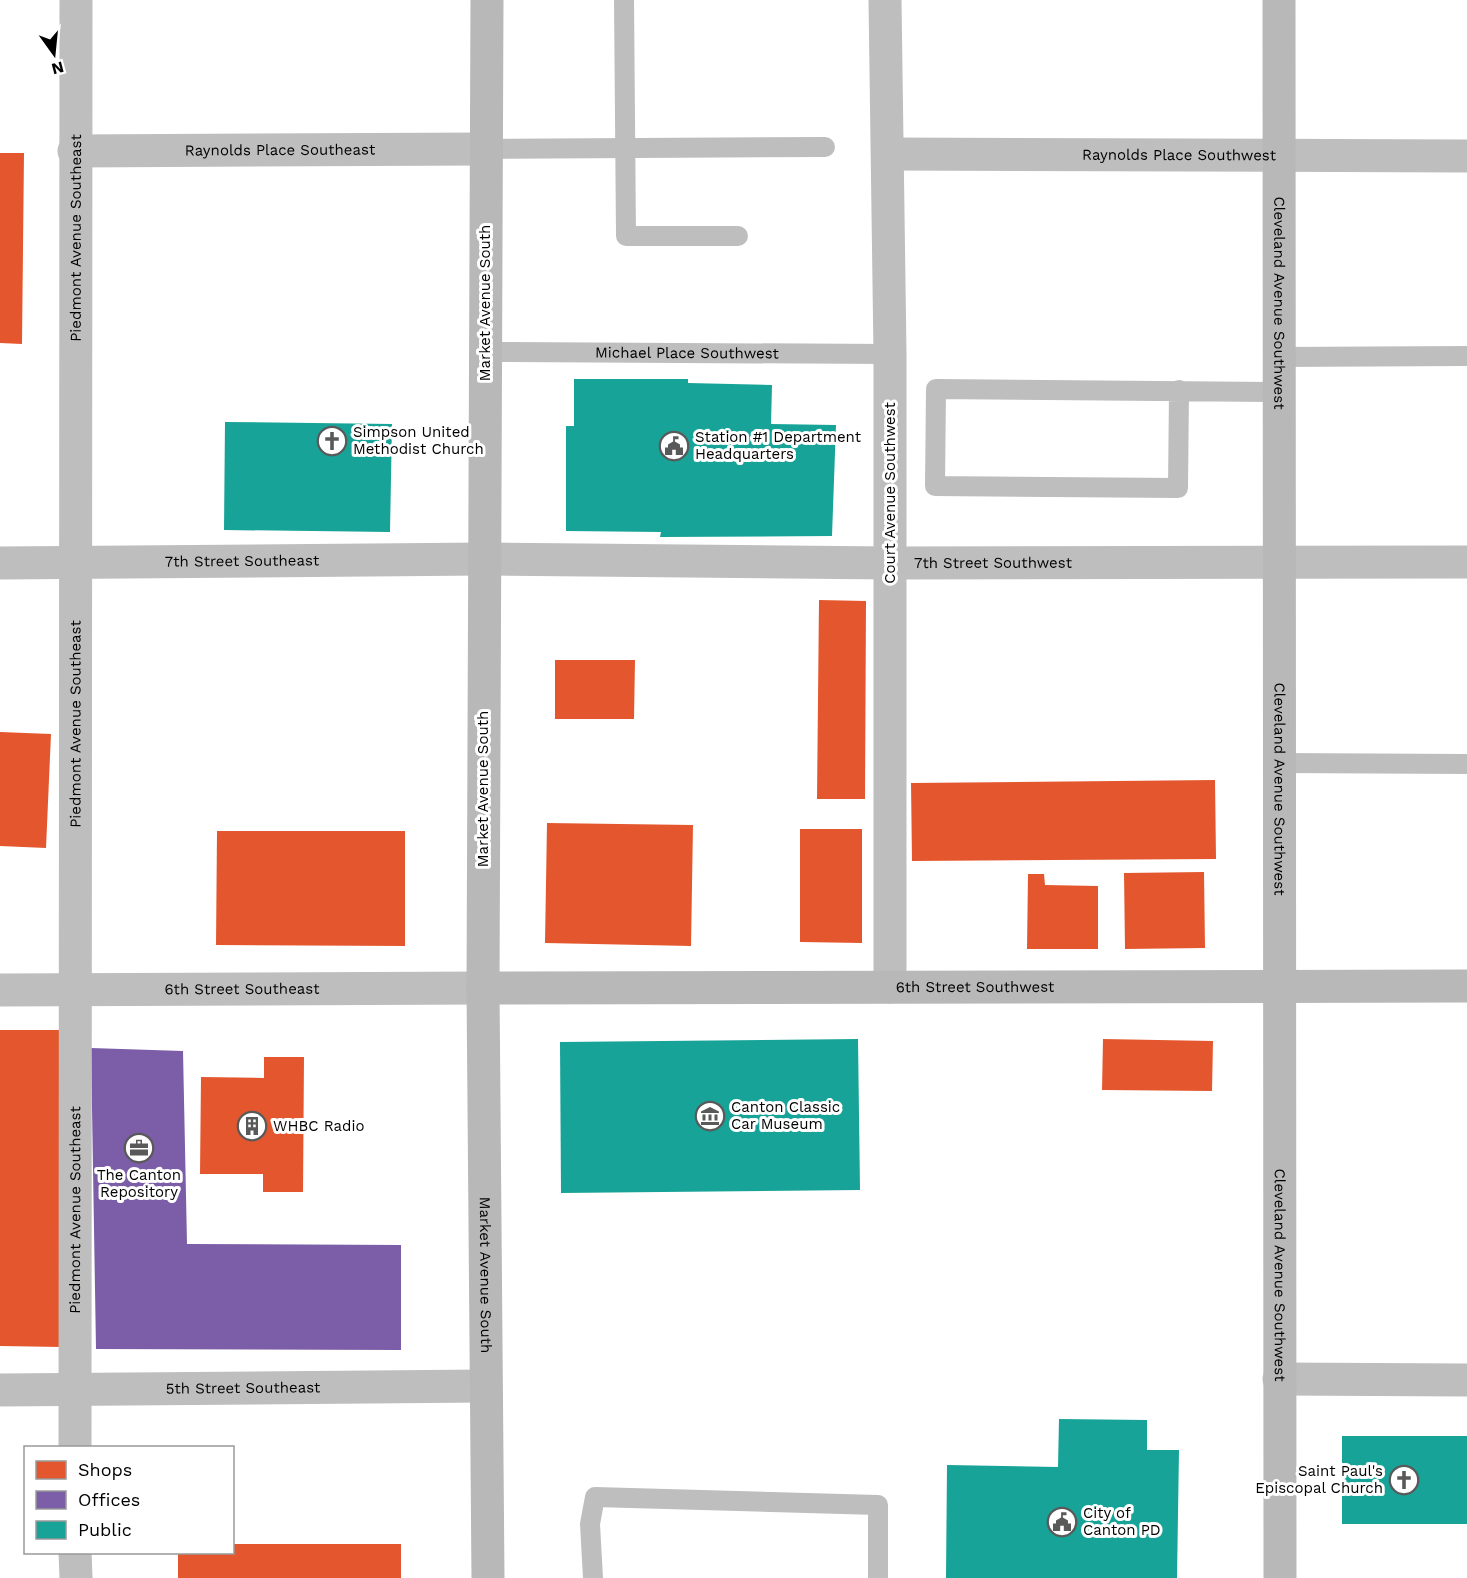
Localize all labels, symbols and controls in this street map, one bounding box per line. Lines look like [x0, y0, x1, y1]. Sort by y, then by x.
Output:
north arrow [24, 24, 84, 84]
text: N [50, 57, 66, 79]
street label: Piedmont Avenue Southeast [67, 133, 85, 342]
street label: Raynolds Place Southeast [185, 141, 376, 159]
street label: Raynolds Place Southwest [1082, 146, 1277, 164]
street label: Cleveland Avenue Southwest [1270, 197, 1288, 410]
street label: Market Avenue South [476, 225, 494, 381]
street label: Michael Place Southwest [595, 344, 780, 362]
street label: Court Avenue Southwest [881, 401, 899, 584]
place label: Simpson United Methodist Church [353, 423, 484, 458]
church icon: Simpson United Methodist Church [316, 425, 348, 457]
place label: Station #1 Department Headquarters [695, 428, 862, 463]
public building icon: Station #1 Department Headquarters [658, 430, 690, 462]
street label: 7th Street Southeast [165, 551, 320, 571]
street label: 7th Street Southwest [914, 554, 1073, 572]
street label: Piedmont Avenue Southeast [66, 619, 85, 828]
street label: Cleveland Avenue Southwest [1270, 683, 1289, 896]
street label: Market Avenue South [474, 711, 492, 867]
street label: 6th Street Southwest [896, 978, 1055, 996]
street label: 6th Street Southeast [164, 980, 320, 998]
place label: Canton Classic Car Museum [731, 1098, 840, 1133]
museum icon: Canton Classic Car Museum [694, 1100, 726, 1132]
street label: Piedmont Avenue Southeast [66, 1105, 84, 1314]
building icon: WHBC Radio [236, 1110, 268, 1142]
place label: WHBC Radio [273, 1117, 365, 1135]
office icon: The Canton Repository [123, 1132, 155, 1164]
place label: The Canton Repository [97, 1166, 181, 1201]
street label: Cleveland Avenue Southwest [1271, 1169, 1289, 1382]
street label: Market Avenue South [476, 1197, 495, 1353]
street label: 5th Street Southeast [166, 1378, 321, 1398]
legend [24, 1446, 234, 1554]
text: Shops [78, 1459, 132, 1480]
place label: Saint Paul's Episcopal Church [1255, 1462, 1383, 1497]
church icon: Saint Paul's Episcopal Church [1388, 1464, 1420, 1496]
text: Offices [78, 1489, 140, 1510]
place label: City of Canton PD [1083, 1504, 1161, 1539]
public building icon: City of Canton PD [1046, 1506, 1078, 1538]
text: Public [78, 1519, 132, 1540]

